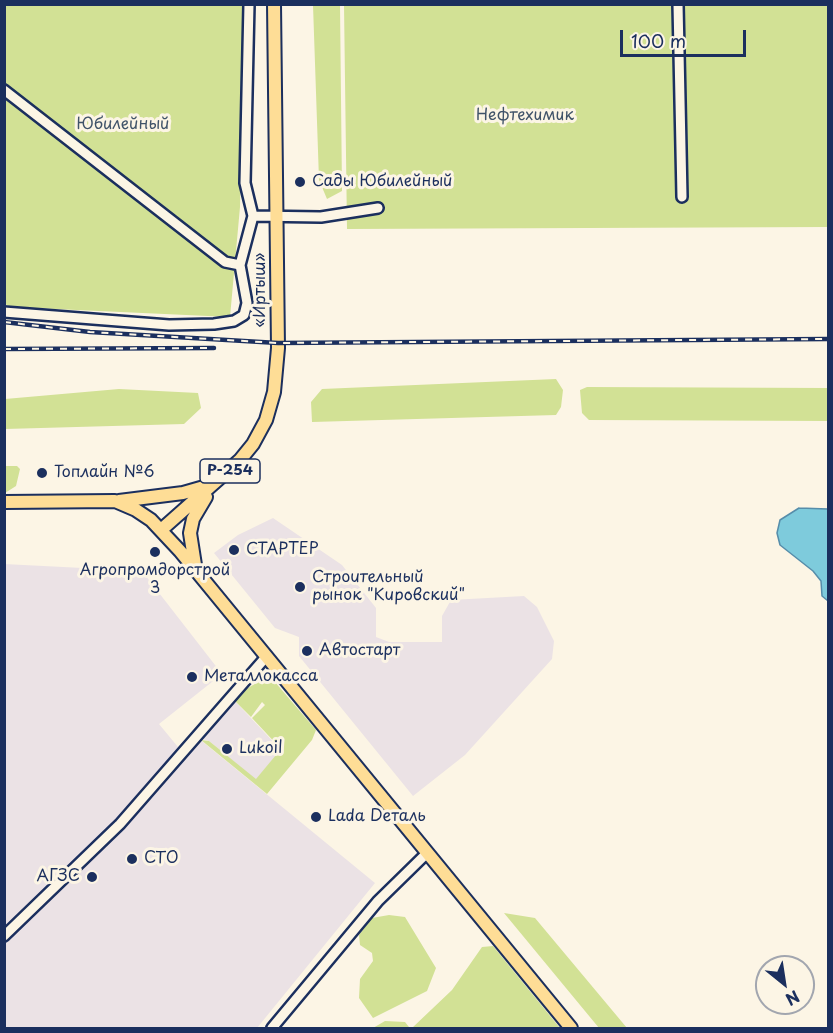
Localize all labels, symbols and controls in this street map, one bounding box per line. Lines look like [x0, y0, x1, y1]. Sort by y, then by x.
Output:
scale bar [623, 18, 749, 56]
text: 100 m [631, 27, 686, 54]
park label: Нефтехимик [476, 106, 574, 126]
park label: Юбилейный [76, 115, 170, 135]
place label: Сады Юбилейный [312, 172, 452, 192]
marker: Сады Юбилейный [293, 175, 307, 189]
street label: «Иртыш» [251, 253, 271, 327]
road number: Р-254 [200, 459, 260, 483]
place label: Топлайн №6 [54, 463, 154, 483]
marker: Топлайн №6 [35, 466, 49, 480]
place label: СТАРТЕР [246, 540, 319, 560]
marker: СТАРТЕР [227, 543, 241, 557]
marker: Агропромдорстрой 3 [148, 545, 162, 559]
place label: Агропромдорстрой 3 [80, 561, 230, 599]
place label: Строительный рынок "Кировский" [312, 568, 465, 606]
marker: Строительный рынок "Кировский" [293, 580, 307, 594]
place label: Автостарт [319, 641, 400, 661]
marker: Автостарт [300, 644, 314, 658]
place label: Металлокасса [204, 667, 318, 687]
marker: Металлокасса [185, 670, 199, 684]
place label: Lukoil [239, 739, 283, 759]
marker: Lukoil [220, 742, 234, 756]
place label: Lada Dеталь [328, 807, 426, 827]
marker: Lada Dеталь [309, 810, 323, 824]
place label: СТО [144, 849, 179, 869]
marker: СТО [125, 852, 139, 866]
place label: АГЗС [36, 867, 80, 887]
marker: АГЗС [85, 870, 99, 884]
north arrow [755, 955, 815, 1015]
text: N [782, 985, 804, 1012]

